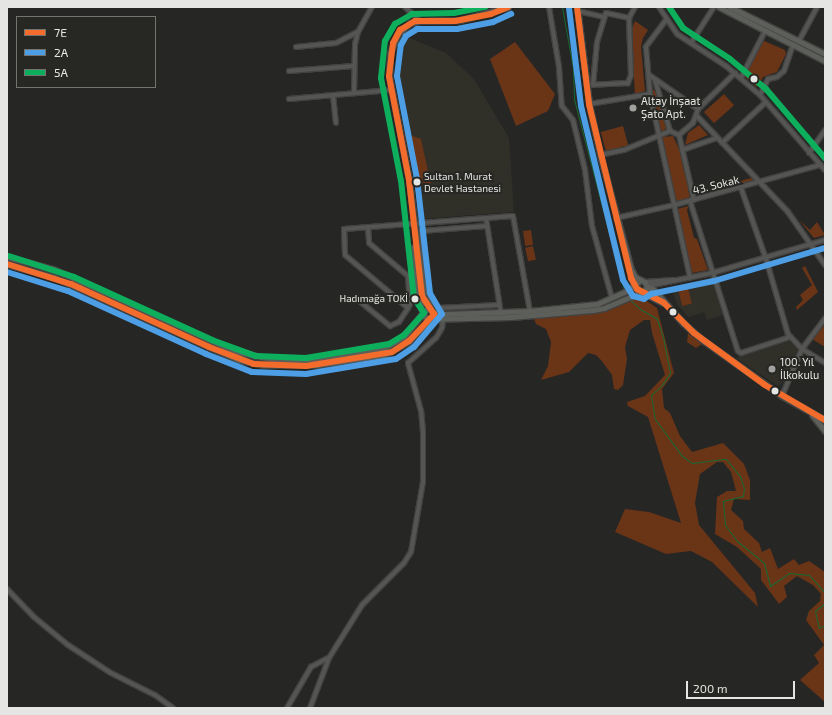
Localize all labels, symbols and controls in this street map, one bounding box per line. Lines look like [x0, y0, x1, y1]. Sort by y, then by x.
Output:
legend [16, 16, 156, 88]
text: 7E [54, 25, 67, 39]
text: 2A [54, 45, 68, 59]
text: 5A [54, 65, 68, 79]
unlabelled marker [749, 74, 759, 84]
place label: Altay İnşaat Şato Apt. [641, 95, 701, 121]
marker: Altay İnşaat Şato Apt. [628, 103, 638, 113]
place label: Sultan 1. Murat Devlet Hastanesi [424, 170, 501, 194]
street label: 43. Sokak [691, 173, 741, 197]
marker: Sultan 1. Murat Devlet Hastanesi [412, 177, 422, 187]
place label: Hadımağa TOKİ [339, 293, 408, 305]
marker: Hadımağa TOKİ [410, 294, 420, 304]
unlabelled marker [668, 307, 678, 317]
place label: 100. Yıl İlkokulu [780, 356, 819, 382]
marker: 100. Yıl İlkokulu [767, 364, 777, 374]
unlabelled marker [770, 386, 780, 396]
scale bar [688, 673, 797, 699]
text: 200 m [693, 681, 727, 695]

